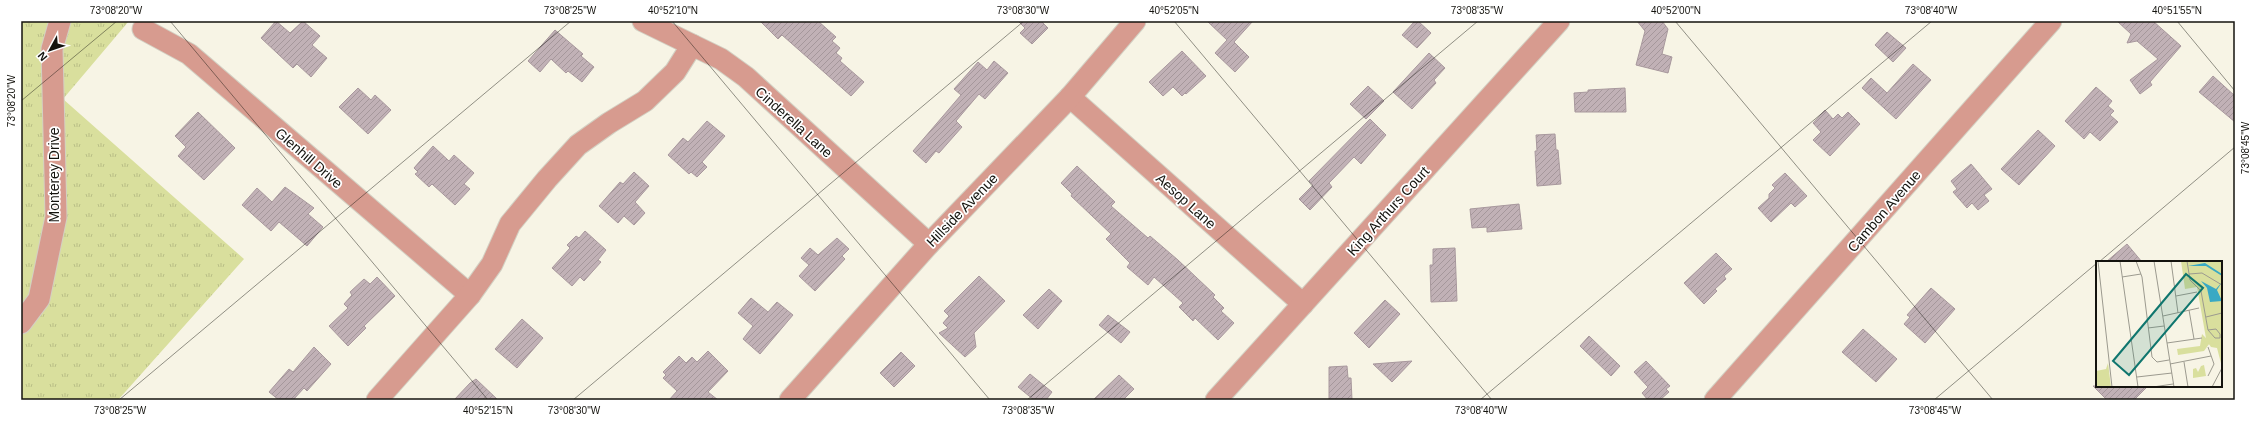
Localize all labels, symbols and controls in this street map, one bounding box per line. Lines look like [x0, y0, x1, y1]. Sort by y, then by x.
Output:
text: 73°08'20"W [90, 5, 143, 16]
text: 73°08'25"W [544, 5, 597, 16]
text: 40°52'10"N [648, 5, 698, 16]
text: 73°08'30"W [997, 5, 1050, 16]
text: 40°52'05"N [1149, 5, 1199, 16]
text: 73°08'35"W [1451, 5, 1504, 16]
text: 40°52'00"N [1651, 5, 1701, 16]
text: 73°08'40"W [1905, 5, 1958, 16]
text: 40°51'55"N [2152, 5, 2202, 16]
north arrow [30, 30, 70, 70]
text: N [35, 49, 49, 63]
text: 73°08'20"W [6, 74, 17, 127]
street label: Cinderella Lane [752, 83, 836, 161]
text: 73°08'45"W [2240, 121, 2251, 174]
street label: Glenhill Drive [272, 125, 346, 191]
street label: Monterey Drive [46, 127, 62, 222]
street label: King Arthurs Court [1344, 163, 1432, 259]
street label: Cambon Avenue [1844, 167, 1924, 255]
street label: Hillside Avenue [923, 170, 1001, 250]
street label: Aesop Lane [1153, 170, 1219, 232]
inset map [2096, 261, 2222, 387]
text: 73°08'25"W [94, 405, 147, 416]
text: 40°52'15"N [463, 405, 513, 416]
text: 73°08'30"W [548, 405, 601, 416]
text: 73°08'35"W [1002, 405, 1055, 416]
text: 73°08'40"W [1455, 405, 1508, 416]
text: 73°08'45"W [1909, 405, 1962, 416]

